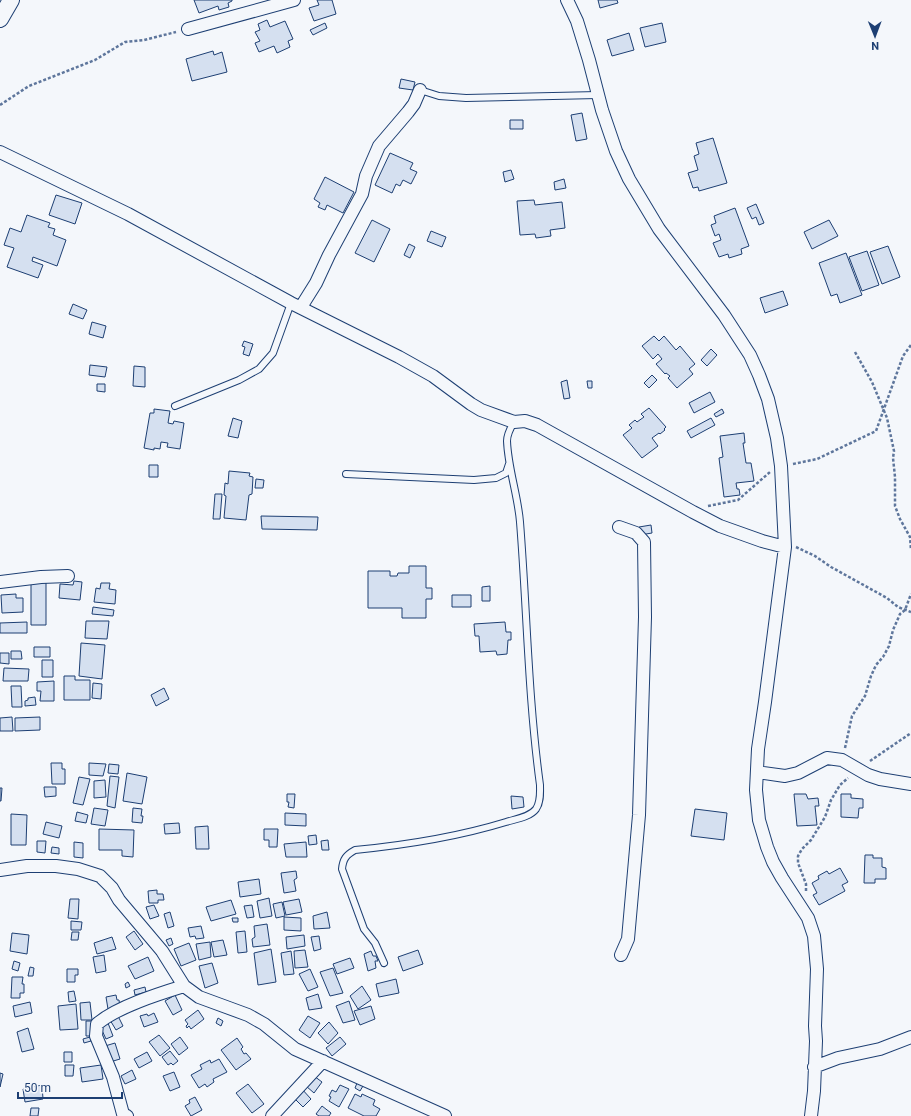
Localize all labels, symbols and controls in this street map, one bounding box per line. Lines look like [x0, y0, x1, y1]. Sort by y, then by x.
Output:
north arrow [855, 16, 895, 56]
text: N [871, 39, 879, 52]
scale bar [18, 1074, 122, 1100]
text: 50 m [24, 1081, 51, 1095]

